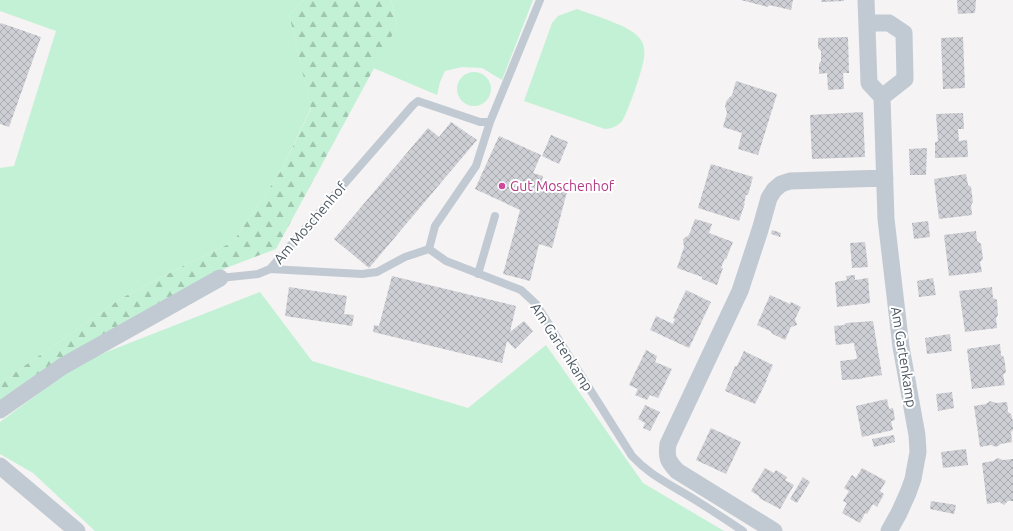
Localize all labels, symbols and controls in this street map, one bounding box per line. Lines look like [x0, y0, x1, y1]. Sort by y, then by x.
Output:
place label: Gut Moschenhof [510, 178, 615, 194]
street label: Am Moschenhof [270, 179, 350, 267]
marker: Gut Moschenhof [497, 181, 507, 191]
street label: Am Gartenkamp [528, 300, 596, 394]
street label: Am Gartenkamp [888, 305, 920, 409]

